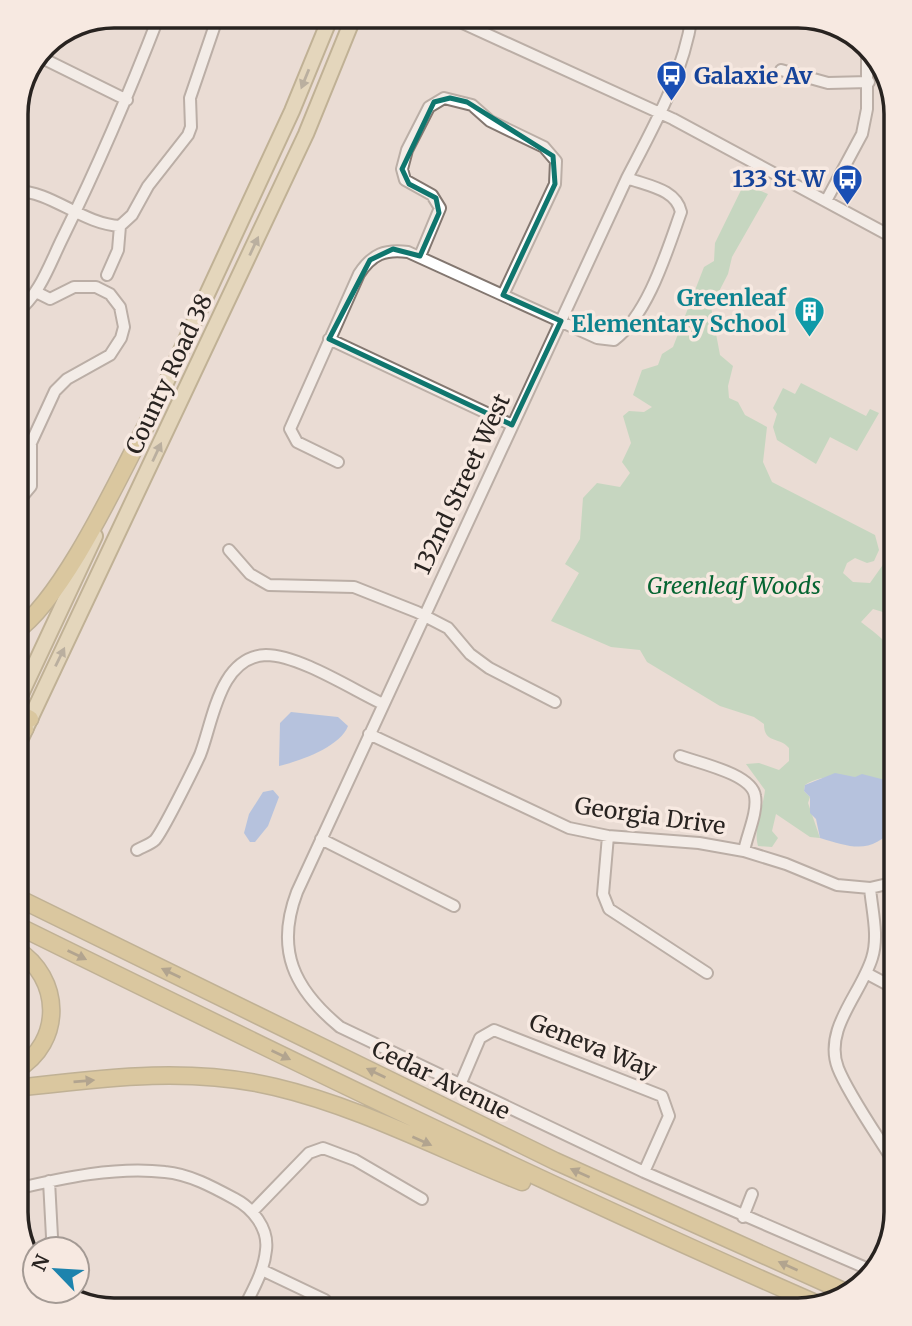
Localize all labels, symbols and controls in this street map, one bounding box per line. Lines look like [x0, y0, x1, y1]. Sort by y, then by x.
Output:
bus stop icon: Galaxie Av [654, 59, 688, 103]
place label: Galaxie Av [694, 61, 813, 90]
one-way arrow [299, 69, 311, 89]
bus stop icon: 133 St W [831, 162, 865, 206]
place label: 133 St W [732, 164, 826, 193]
one-way arrow [248, 236, 260, 256]
place label: Greenleaf Elementary School [571, 283, 787, 338]
street label: County Road 38 [119, 289, 218, 458]
building icon: Greenleaf Elementary School [792, 294, 826, 338]
street label: 132nd Street West [407, 389, 516, 579]
one-way arrow [152, 442, 163, 462]
park label: Greenleaf Woods [647, 571, 821, 600]
one-way arrow [54, 647, 66, 667]
street label: Georgia Drive [573, 791, 727, 840]
one-way arrow [67, 950, 87, 961]
one-way arrow [161, 968, 181, 979]
street label: Geneva Way [525, 1007, 662, 1084]
street label: Cedar Avenue [367, 1034, 515, 1125]
one-way arrow [271, 1050, 291, 1061]
one-way arrow [366, 1068, 386, 1079]
one-way arrow [73, 1075, 95, 1086]
one-way arrow [412, 1136, 432, 1147]
one-way arrow [570, 1167, 591, 1178]
north arrow [21, 1235, 91, 1305]
text: N [27, 1251, 55, 1275]
one-way arrow [778, 1260, 798, 1272]

